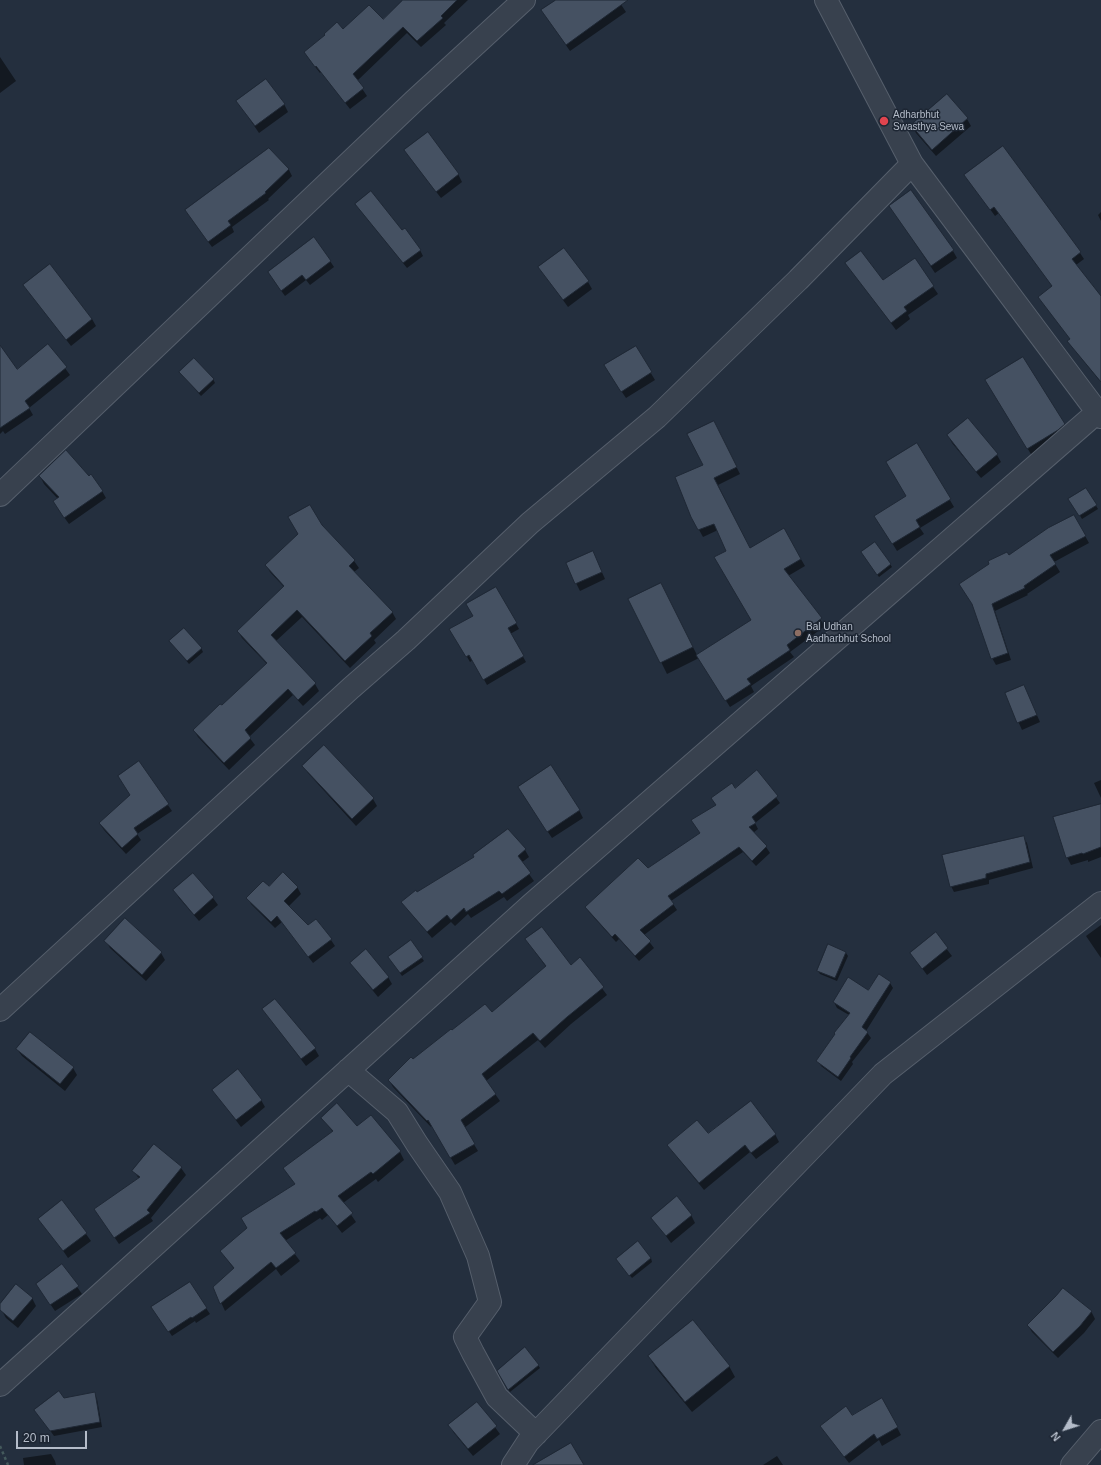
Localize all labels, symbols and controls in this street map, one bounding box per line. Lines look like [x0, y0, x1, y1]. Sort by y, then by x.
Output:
place label: Adharbhut Swasthya Sewa [893, 109, 964, 132]
marker: Adharbhut Swasthya Sewa [878, 115, 890, 127]
place label: Bal Udhan Aadharbhut School [806, 621, 891, 644]
marker: Bal Udhan Aadharbhut School [793, 628, 803, 638]
north arrow [1045, 1409, 1085, 1449]
scale bar [18, 1423, 89, 1449]
text: N [1049, 1430, 1063, 1443]
text: 20 m [23, 1431, 50, 1445]

